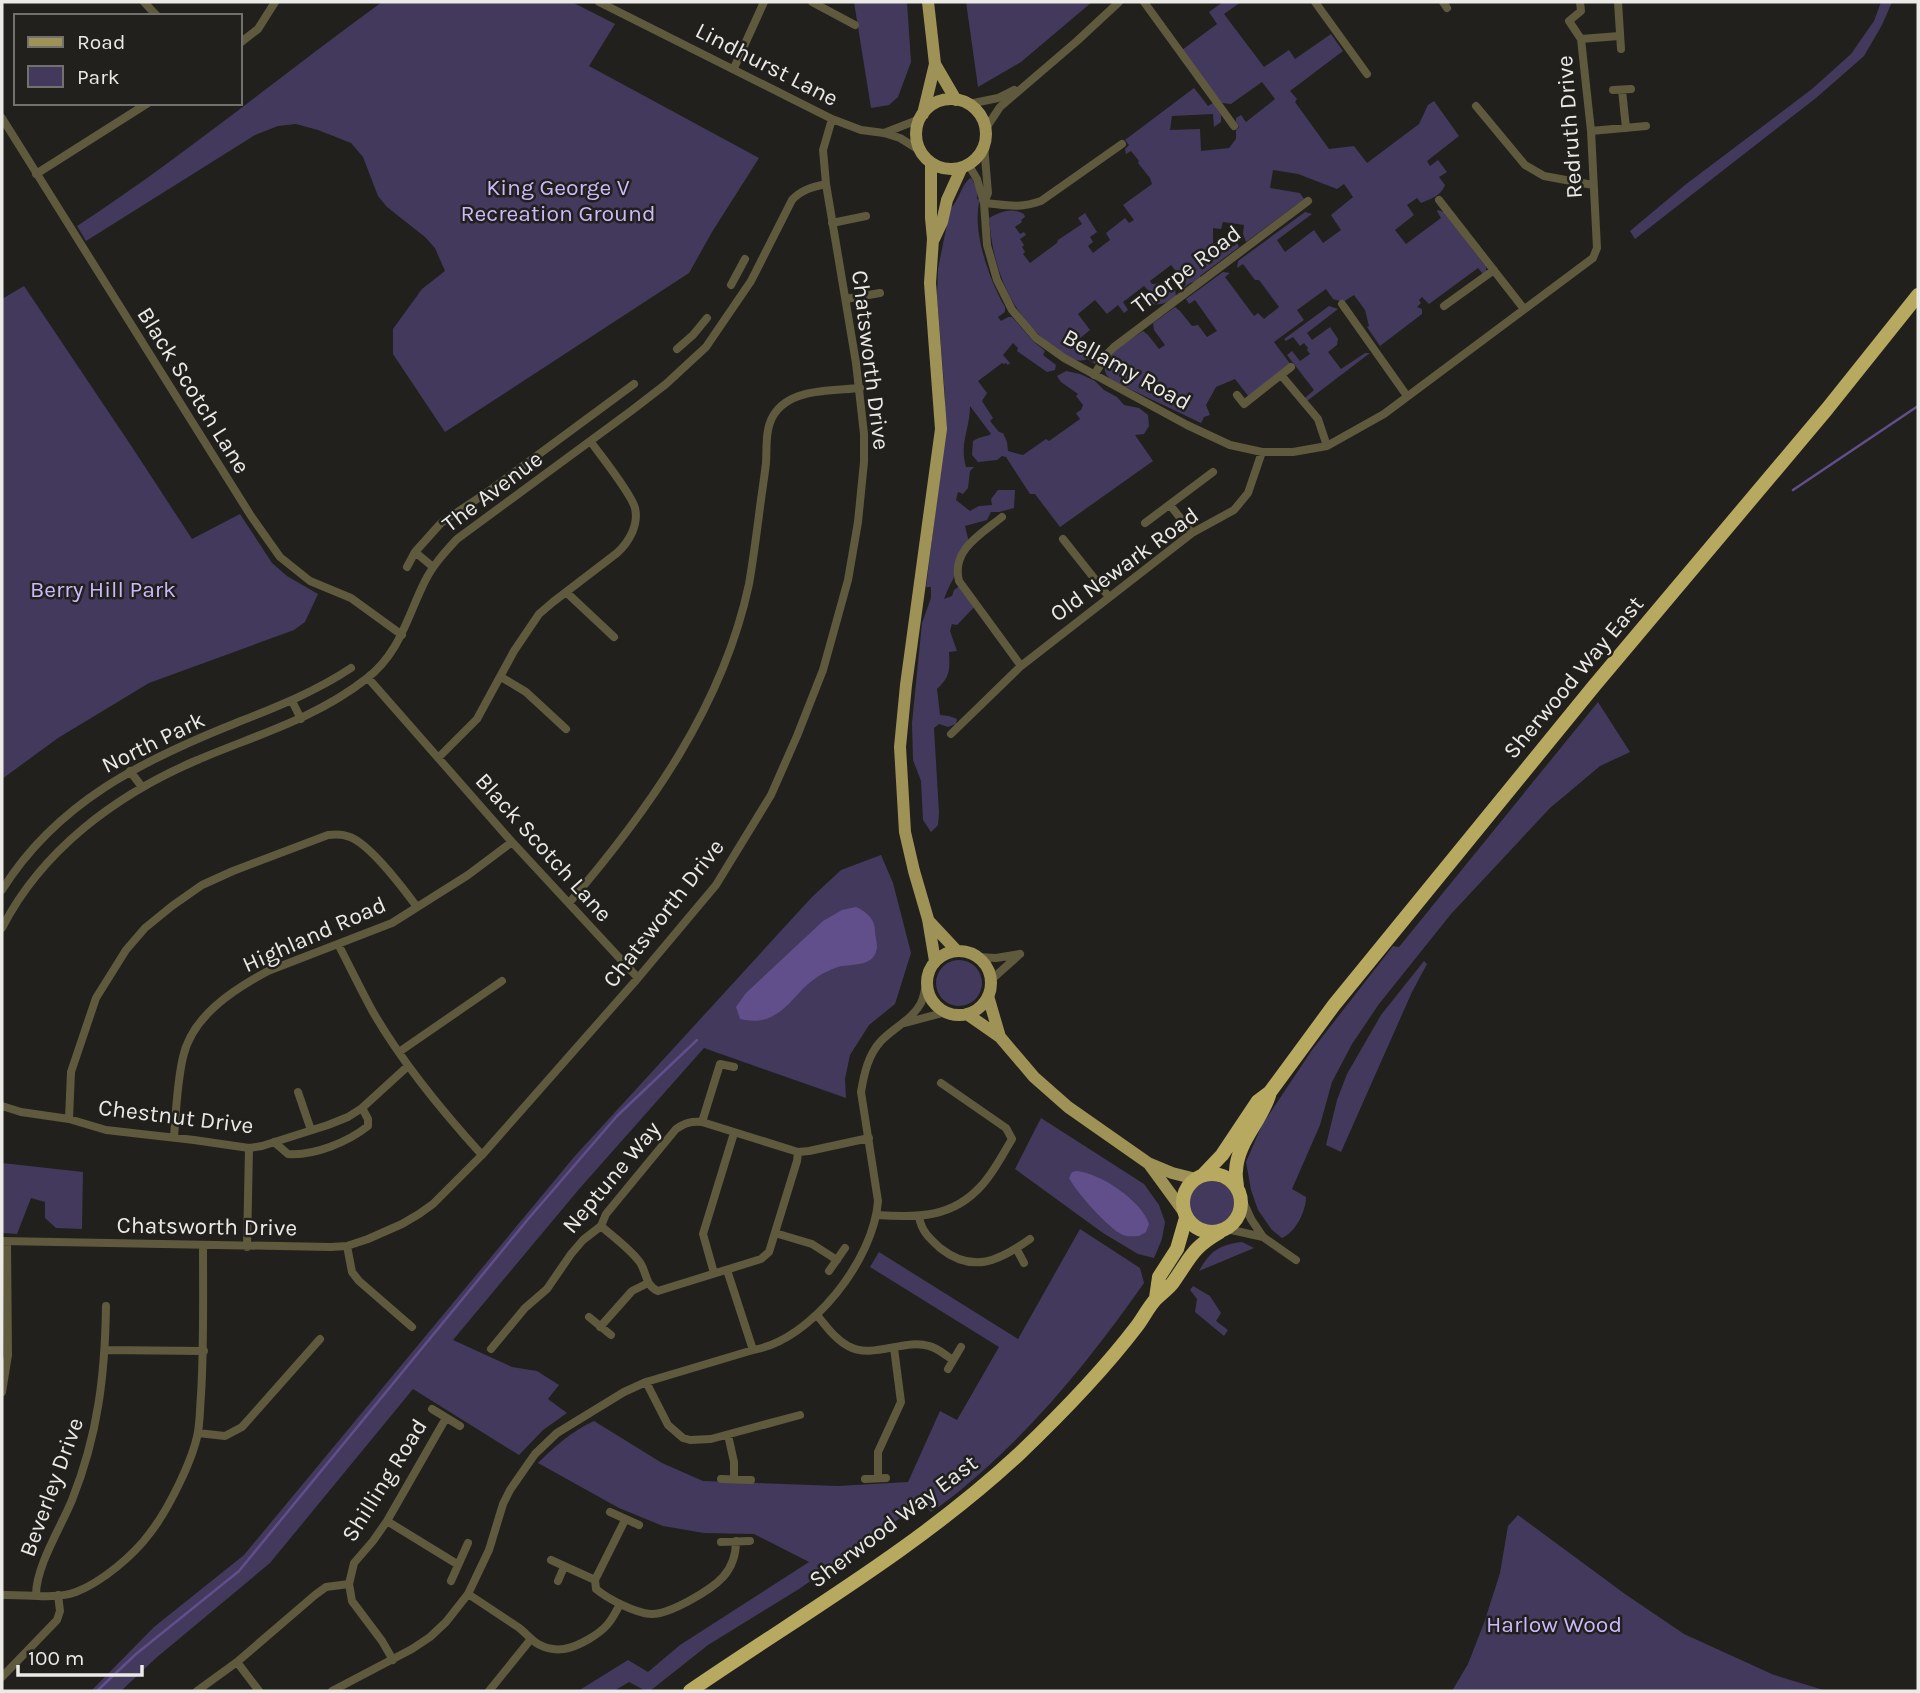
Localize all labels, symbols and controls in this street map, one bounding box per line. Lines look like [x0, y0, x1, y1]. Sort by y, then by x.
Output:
legend [14, 14, 242, 105]
street label: Lindhurst Lane [691, 17, 843, 112]
text: Road [77, 30, 125, 54]
street label: Redruth Drive [1551, 54, 1588, 199]
text: Park [77, 65, 120, 89]
park label: King George V Recreation Ground [460, 174, 656, 227]
street label: Thorpe Road [1126, 220, 1246, 319]
street label: Chatsworth Drive [846, 269, 895, 451]
street label: Black Scotch Lane [132, 302, 256, 478]
street label: Bellamy Road [1058, 323, 1196, 416]
street label: The Avenue [437, 445, 548, 538]
street label: Old Newark Road [1045, 501, 1204, 627]
park label: Berry Hill Park [30, 576, 176, 603]
street label: Sherwood Way East [1498, 590, 1649, 764]
street label: North Park [97, 706, 209, 779]
street label: Black Scotch Lane [470, 767, 618, 927]
street label: Chatsworth Drive [597, 834, 730, 993]
street label: Highland Road [238, 891, 390, 978]
street label: Chestnut Drive [97, 1094, 255, 1139]
street label: Neptune Way [557, 1116, 666, 1239]
street label: Chatsworth Drive [116, 1211, 298, 1242]
street label: Beverley Drive [14, 1414, 89, 1560]
street label: Shilling Road [336, 1414, 433, 1547]
street label: Sherwood Way East [804, 1449, 983, 1594]
park label: Harlow Wood [1486, 1611, 1622, 1638]
scale bar [18, 1634, 142, 1678]
text: 100 m [28, 1646, 85, 1670]

